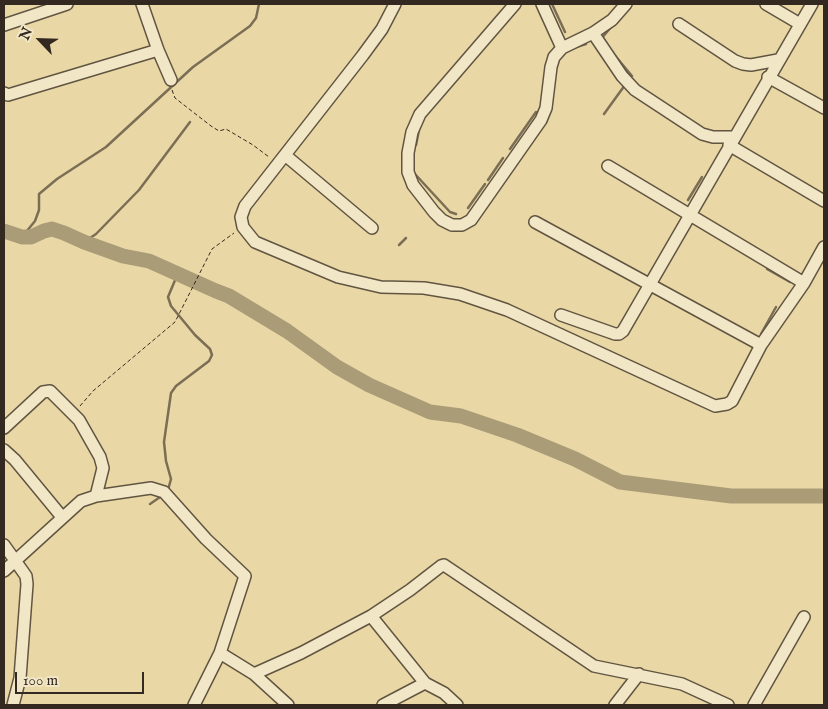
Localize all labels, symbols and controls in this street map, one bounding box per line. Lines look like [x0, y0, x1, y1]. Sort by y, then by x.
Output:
north arrow [15, 15, 65, 65]
text: N [16, 25, 37, 43]
scale bar [18, 662, 146, 694]
text: 100 m [23, 671, 58, 690]

